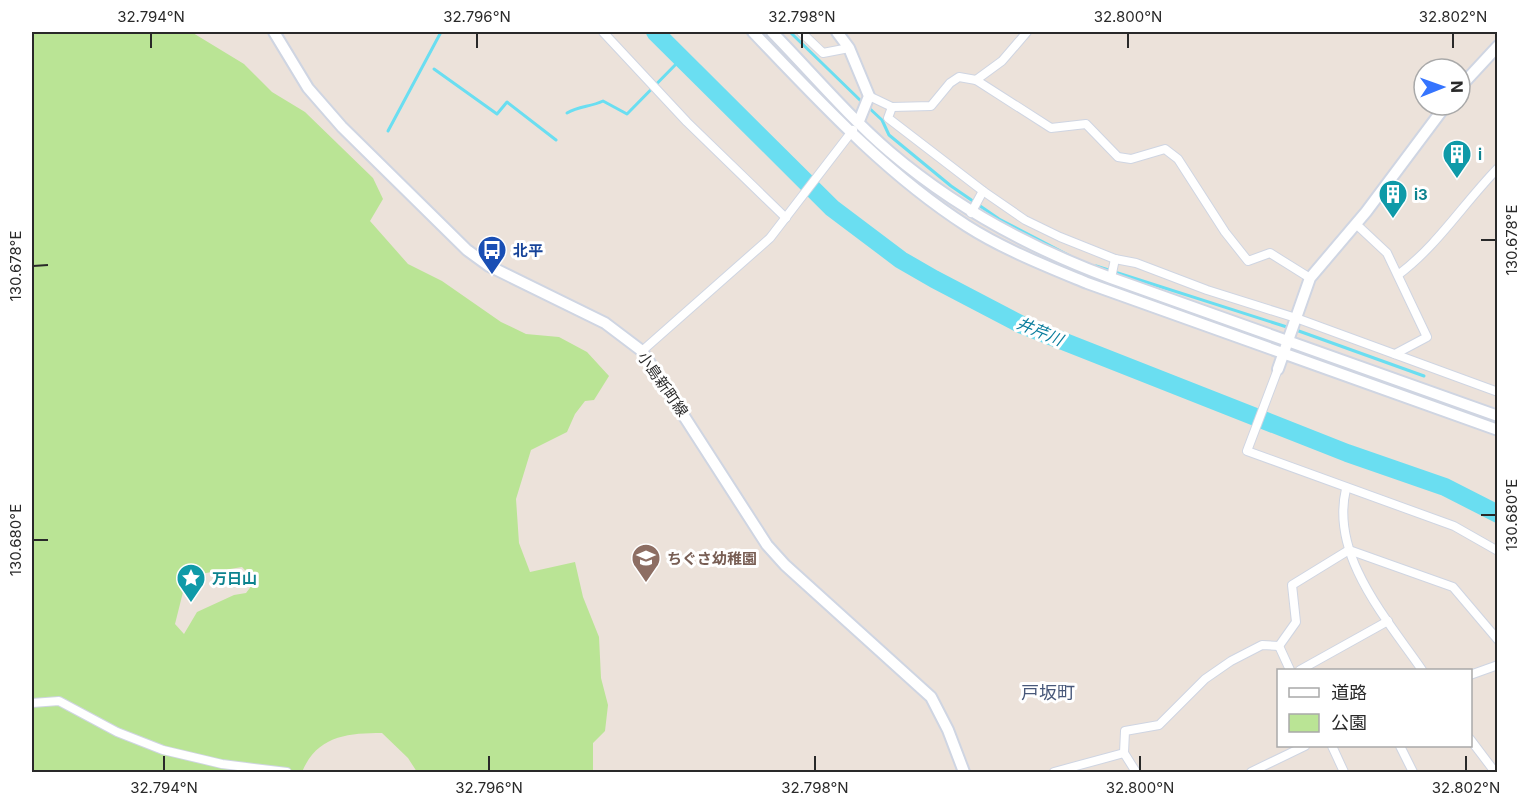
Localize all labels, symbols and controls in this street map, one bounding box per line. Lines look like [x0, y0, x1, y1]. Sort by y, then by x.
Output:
text: 32.794°N [117, 7, 185, 26]
text: 32.796°N [443, 7, 511, 26]
text: 32.798°N [768, 7, 836, 26]
text: 32.800°N [1094, 7, 1162, 26]
text: 32.802°N [1419, 7, 1487, 26]
north arrow [1412, 57, 1472, 117]
text: N [1447, 80, 1467, 93]
building icon: i [1441, 138, 1473, 180]
place label: i [1478, 145, 1482, 164]
building icon: i3 [1377, 178, 1409, 220]
place label: i3 [1414, 185, 1428, 204]
text: 130.678°E [1502, 205, 1521, 275]
text: 130.678°E [6, 231, 25, 301]
bus stop icon: 北平 [476, 234, 508, 276]
place label: 北平 [513, 241, 543, 260]
water label: 井芹川 [1014, 312, 1068, 350]
street label: 小島新町線 [634, 348, 692, 420]
text: 130.680°E [1502, 479, 1521, 551]
text: 130.680°E [6, 504, 25, 576]
school or university icon: ちぐさ幼稚園 [630, 542, 662, 584]
place label: ちぐさ幼稚園 [667, 549, 757, 568]
place icon: 万日山 [175, 562, 207, 604]
place label: 万日山 [212, 569, 257, 588]
legend [1277, 669, 1472, 747]
district label: 戸坂町 [1021, 682, 1075, 703]
text: 道路 [1331, 682, 1367, 703]
text: 公園 [1331, 712, 1367, 733]
text: 32.794°N [130, 778, 198, 797]
text: 32.796°N [455, 778, 523, 797]
text: 32.798°N [781, 778, 849, 797]
text: 32.800°N [1106, 778, 1174, 797]
text: 32.802°N [1432, 778, 1500, 797]

